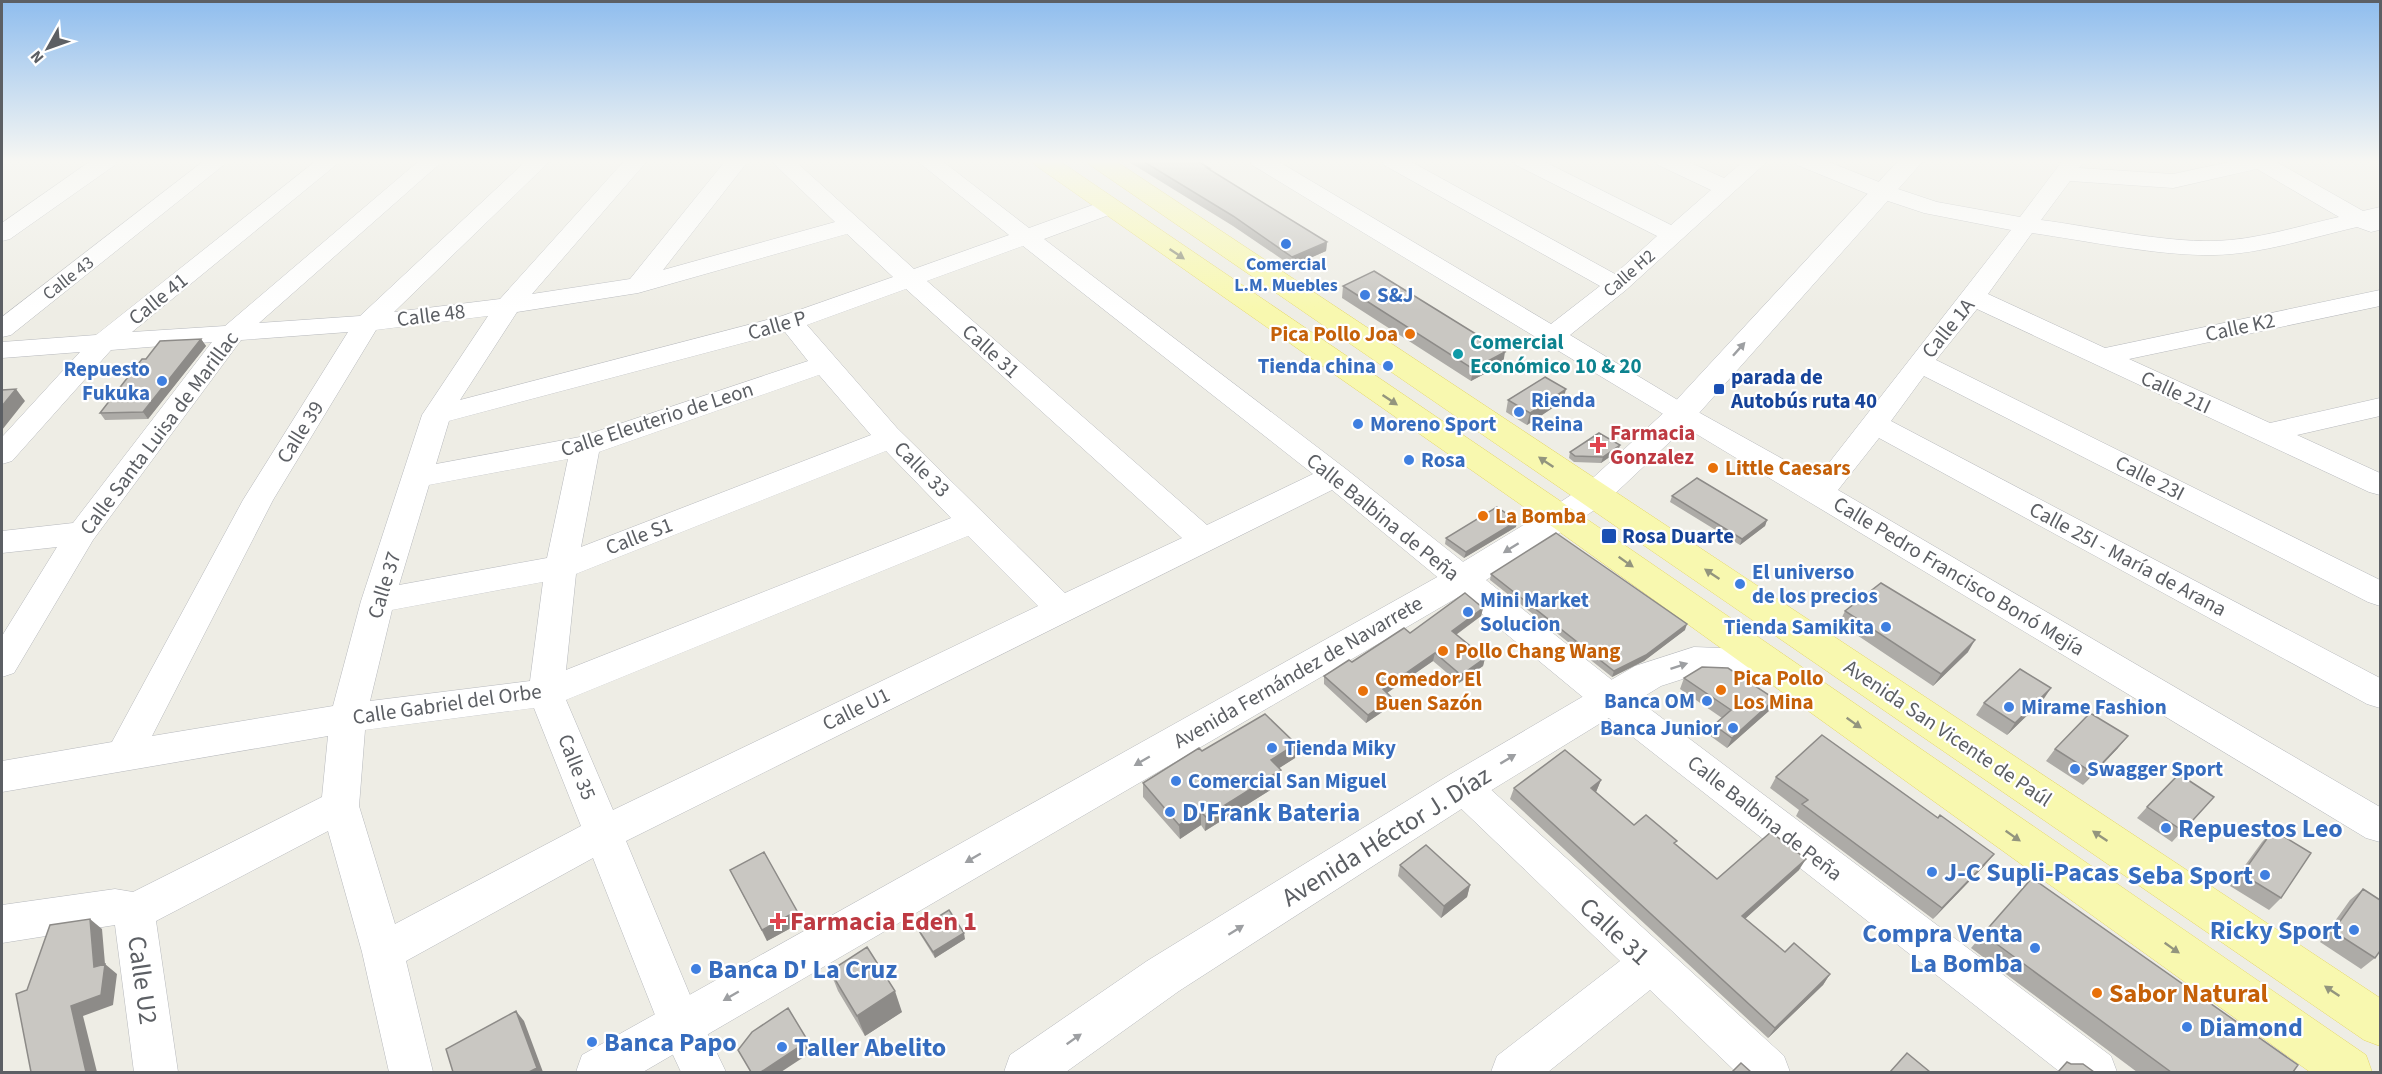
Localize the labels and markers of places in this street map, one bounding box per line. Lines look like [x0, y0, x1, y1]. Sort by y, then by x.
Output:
marker: Comercial L.M. Muebles [1279, 237, 1293, 251]
place label: Comercial L.M. Muebles [1234, 252, 1338, 298]
place label: S&J [1377, 280, 1413, 310]
marker: S&J [1358, 288, 1372, 302]
place label: Pica Pollo Joa [1270, 319, 1398, 349]
marker: Pica Pollo Joa [1403, 327, 1417, 341]
place label: Comercial Económico 10 & 20 [1470, 327, 1642, 381]
marker: Comercial Económico 10 & 20 [1451, 347, 1465, 361]
place label: Tienda china [1258, 351, 1376, 381]
place label: Repuesto Fukuka [63, 354, 150, 408]
marker: Tienda china [1381, 359, 1395, 373]
place label: parada de Autobús ruta 40 [1730, 362, 1877, 416]
marker: Repuesto Fukuka [155, 374, 169, 388]
marker: parada de Autobús ruta 40 [1712, 382, 1726, 396]
place label: Rienda Reina [1531, 385, 1596, 439]
marker: Rienda Reina [1512, 405, 1526, 419]
place label: Moreno Sport [1370, 409, 1496, 439]
marker: Moreno Sport [1351, 417, 1365, 431]
place label: Farmacia Gonzalez [1610, 418, 1695, 472]
marker: Farmacia Gonzalez [1591, 438, 1605, 452]
place label: Rosa [1421, 445, 1466, 475]
marker: Rosa [1402, 453, 1416, 467]
place label: Little Caesars [1725, 453, 1850, 483]
marker: Little Caesars [1706, 461, 1720, 475]
place label: La Bomba [1495, 501, 1586, 531]
marker: La Bomba [1476, 509, 1490, 523]
place label: Rosa Duarte [1622, 521, 1734, 551]
marker: Rosa Duarte [1600, 527, 1618, 545]
place label: El universo de los precios [1752, 557, 1878, 611]
marker: El universo de los precios [1733, 577, 1747, 591]
place label: Mini Market Solucion [1480, 585, 1589, 639]
marker: Mini Market Solucion [1461, 605, 1475, 619]
place label: Tienda Samikita [1724, 612, 1874, 642]
marker: Tienda Samikita [1879, 620, 1893, 634]
place label: Pollo Chang Wang [1455, 636, 1620, 666]
marker: Pollo Chang Wang [1436, 644, 1450, 658]
place label: Pica Pollo Los Mina [1733, 663, 1824, 717]
place label: Comedor El Buen Sazón [1375, 664, 1483, 718]
marker: Pica Pollo Los Mina [1714, 683, 1728, 697]
marker: Comedor El Buen Sazón [1356, 684, 1370, 698]
place label: Banca OM [1604, 686, 1695, 716]
place label: Mirame Fashion [2021, 692, 2167, 722]
marker: Banca OM [1700, 694, 1714, 708]
marker: Mirame Fashion [2002, 700, 2016, 714]
place label: Banca Junior [1600, 713, 1722, 743]
marker: Banca Junior [1726, 721, 1740, 735]
place label: Tienda Miky [1284, 733, 1396, 763]
marker: Tienda Miky [1265, 741, 1279, 755]
place label: Swagger Sport [2087, 754, 2223, 784]
marker: Swagger Sport [2068, 762, 2082, 776]
place label: Comercial San Miguel [1188, 766, 1387, 796]
marker: Comercial San Miguel [1169, 774, 1183, 788]
place label: D'Frank Bateria [1182, 794, 1360, 831]
marker: D'Frank Bateria [1163, 805, 1177, 819]
place label: Repuestos Leo [2178, 810, 2343, 847]
marker: Repuestos Leo [2159, 821, 2173, 835]
place label: J-C Supli-Pacas [1944, 854, 2119, 891]
place label: Seba Sport [2127, 857, 2253, 894]
marker: J-C Supli-Pacas [1925, 865, 1939, 879]
marker: Seba Sport [2258, 868, 2272, 882]
place label: Farmacia Eden 1 [790, 903, 977, 940]
place label: Ricky Sport [2210, 912, 2342, 949]
marker: Farmacia Eden 1 [771, 914, 785, 928]
place label: Compra Venta La Bomba [1862, 915, 2023, 982]
marker: Ricky Sport [2347, 923, 2361, 937]
marker: Compra Venta La Bomba [2028, 941, 2042, 955]
place label: Banca D' La Cruz [708, 951, 897, 988]
marker: Banca D' La Cruz [689, 962, 703, 976]
place label: Sabor Natural [2109, 975, 2269, 1012]
marker: Sabor Natural [2090, 986, 2104, 1000]
place label: Diamond [2199, 1009, 2303, 1046]
marker: Diamond [2180, 1020, 2194, 1034]
place label: Banca Papo [604, 1024, 737, 1061]
place label: Taller Abelito [794, 1029, 946, 1066]
marker: Banca Papo [585, 1035, 599, 1049]
marker: Taller Abelito [775, 1040, 789, 1054]

